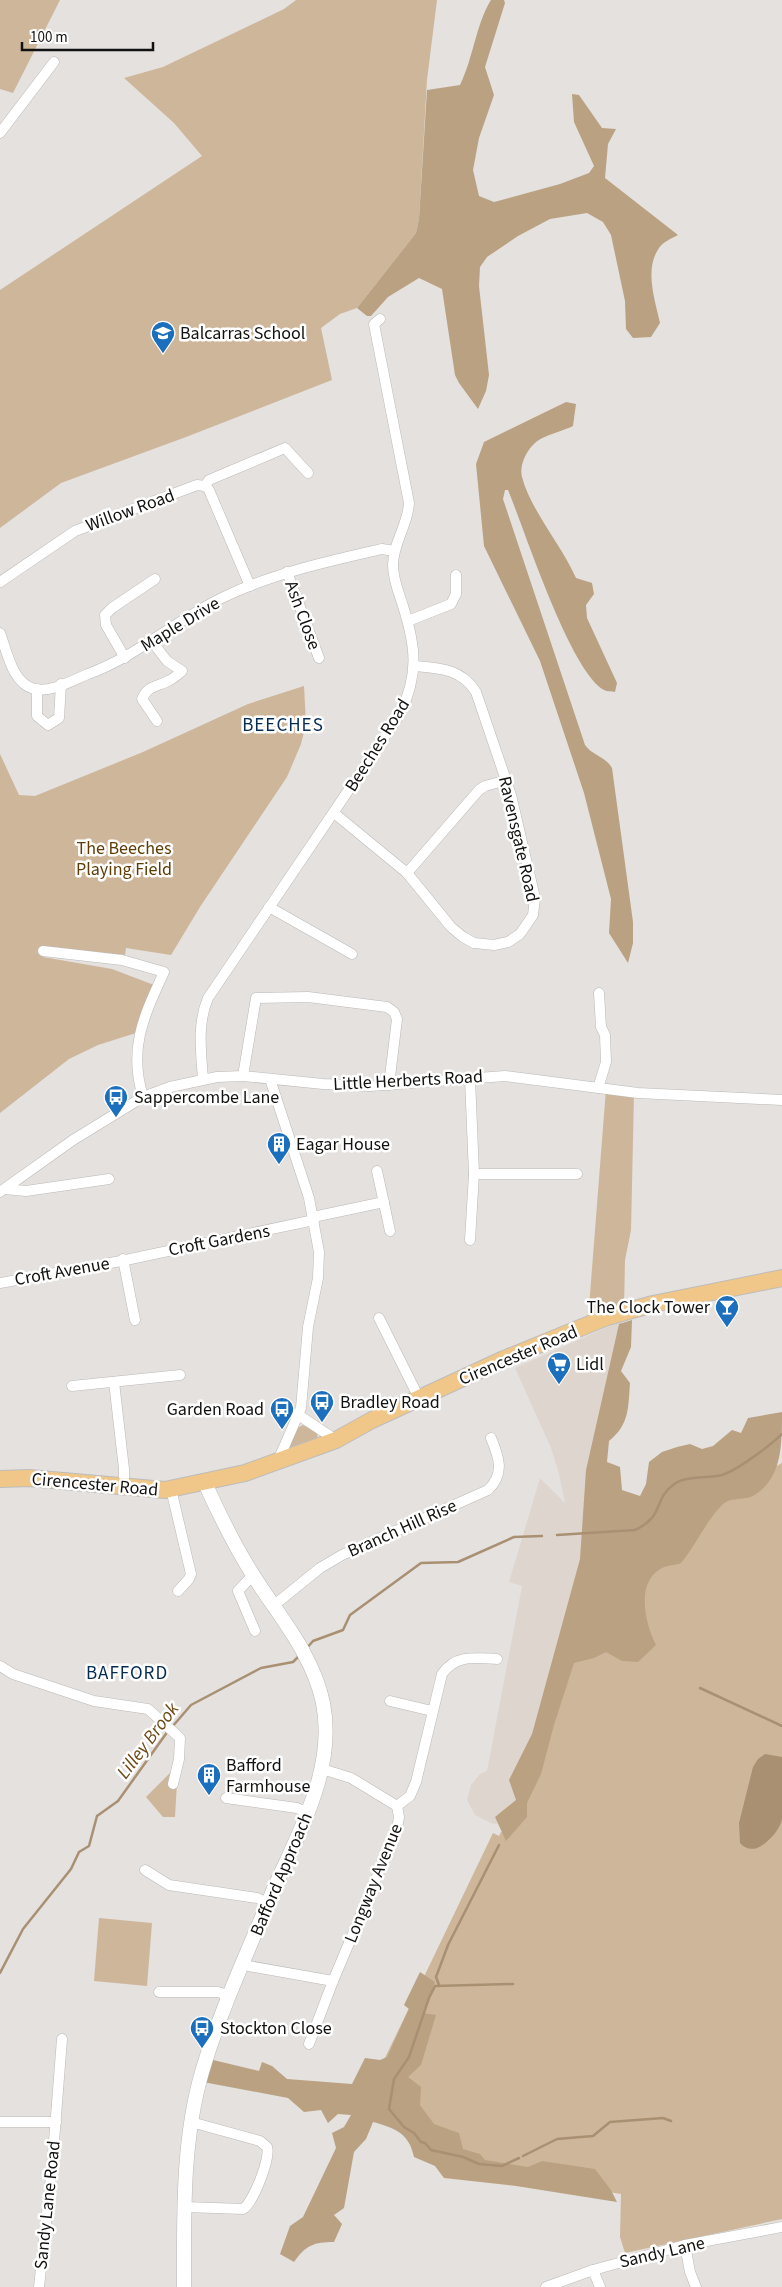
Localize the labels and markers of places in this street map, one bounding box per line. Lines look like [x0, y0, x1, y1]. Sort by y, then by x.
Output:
school or university icon: Balcarras School [150, 320, 176, 354]
place label: Balcarras School [180, 321, 305, 346]
bus stop icon: Sappercombe Lane [103, 1084, 129, 1118]
place label: Sappercombe Lane [134, 1085, 279, 1110]
building icon: Eagar House [266, 1131, 292, 1165]
place label: Eagar House [296, 1132, 390, 1157]
bar icon: The Clock Tower [714, 1294, 740, 1328]
place label: The Clock Tower [586, 1295, 711, 1320]
supermarket icon: Lidl [546, 1351, 572, 1385]
place label: Lidl [576, 1352, 604, 1377]
bus stop icon: Bradley Road [309, 1389, 335, 1423]
place label: Bradley Road [340, 1390, 440, 1415]
bus stop icon: Garden Road [269, 1396, 295, 1430]
place label: Garden Road [167, 1397, 264, 1422]
place label: Bafford Farmhouse [226, 1753, 310, 1799]
building icon: Bafford Farmhouse [196, 1762, 222, 1796]
bus stop icon: Stockton Close [189, 2015, 215, 2049]
place label: Stockton Close [220, 2016, 332, 2041]

